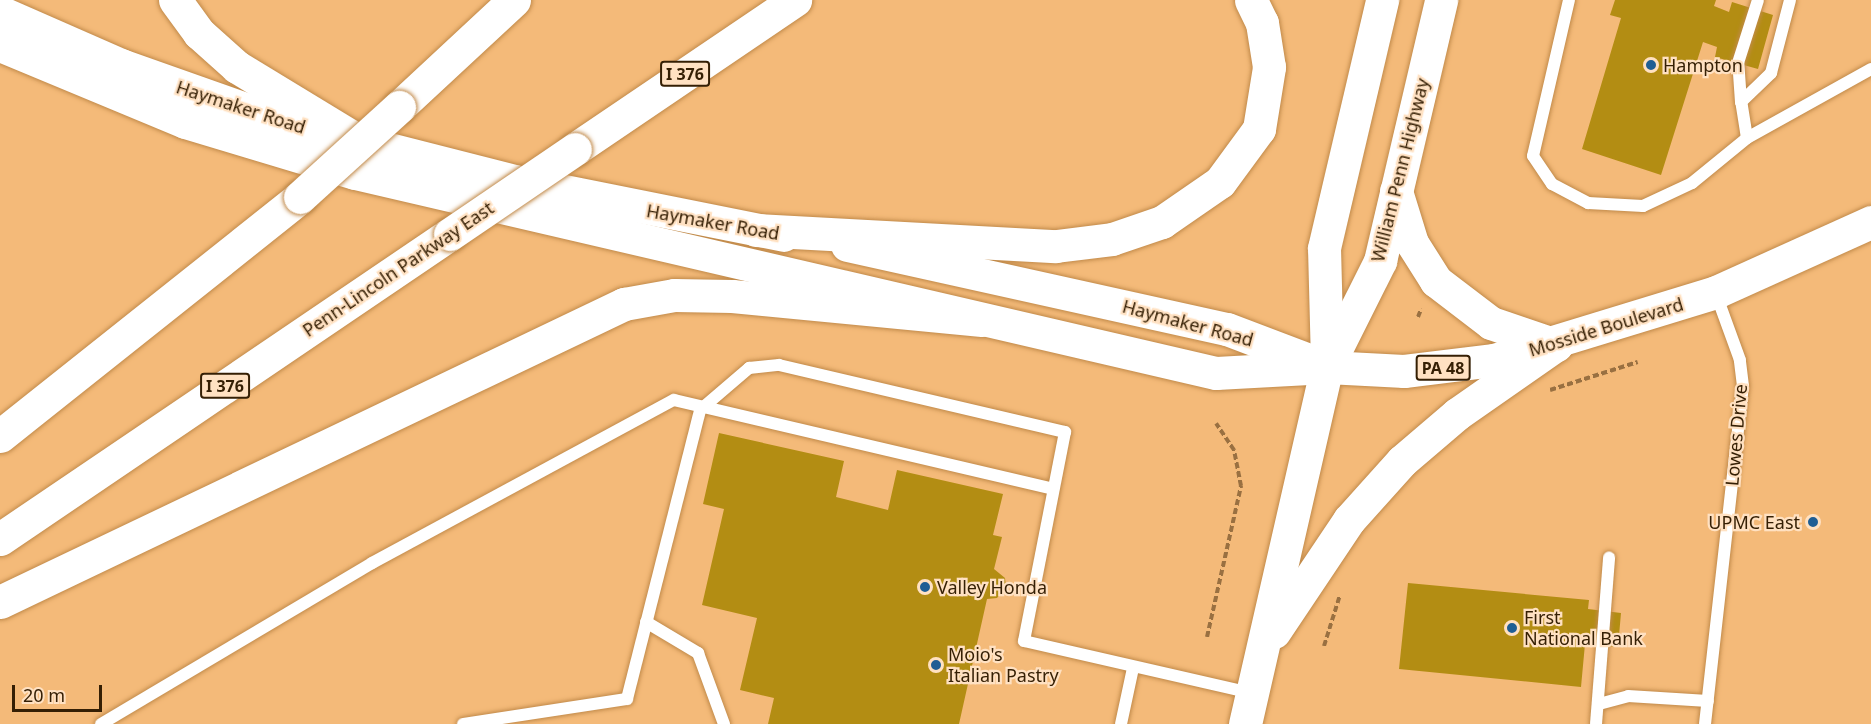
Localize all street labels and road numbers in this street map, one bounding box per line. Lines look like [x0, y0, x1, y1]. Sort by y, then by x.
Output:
road number: I 376 [660, 61, 710, 87]
street label: Haymaker Road [174, 76, 308, 138]
street label: William Penn Highway [1367, 76, 1433, 264]
street label: Penn-Lincoln Parkway East [298, 197, 498, 341]
street label: Haymaker Road [645, 200, 781, 244]
street label: Mosside Boulevard [1526, 293, 1686, 361]
street label: Haymaker Road [1120, 295, 1256, 351]
road number: PA 48 [1414, 355, 1472, 381]
road number: I 376 [200, 373, 250, 399]
street label: Lowes Drive [1721, 383, 1751, 487]

